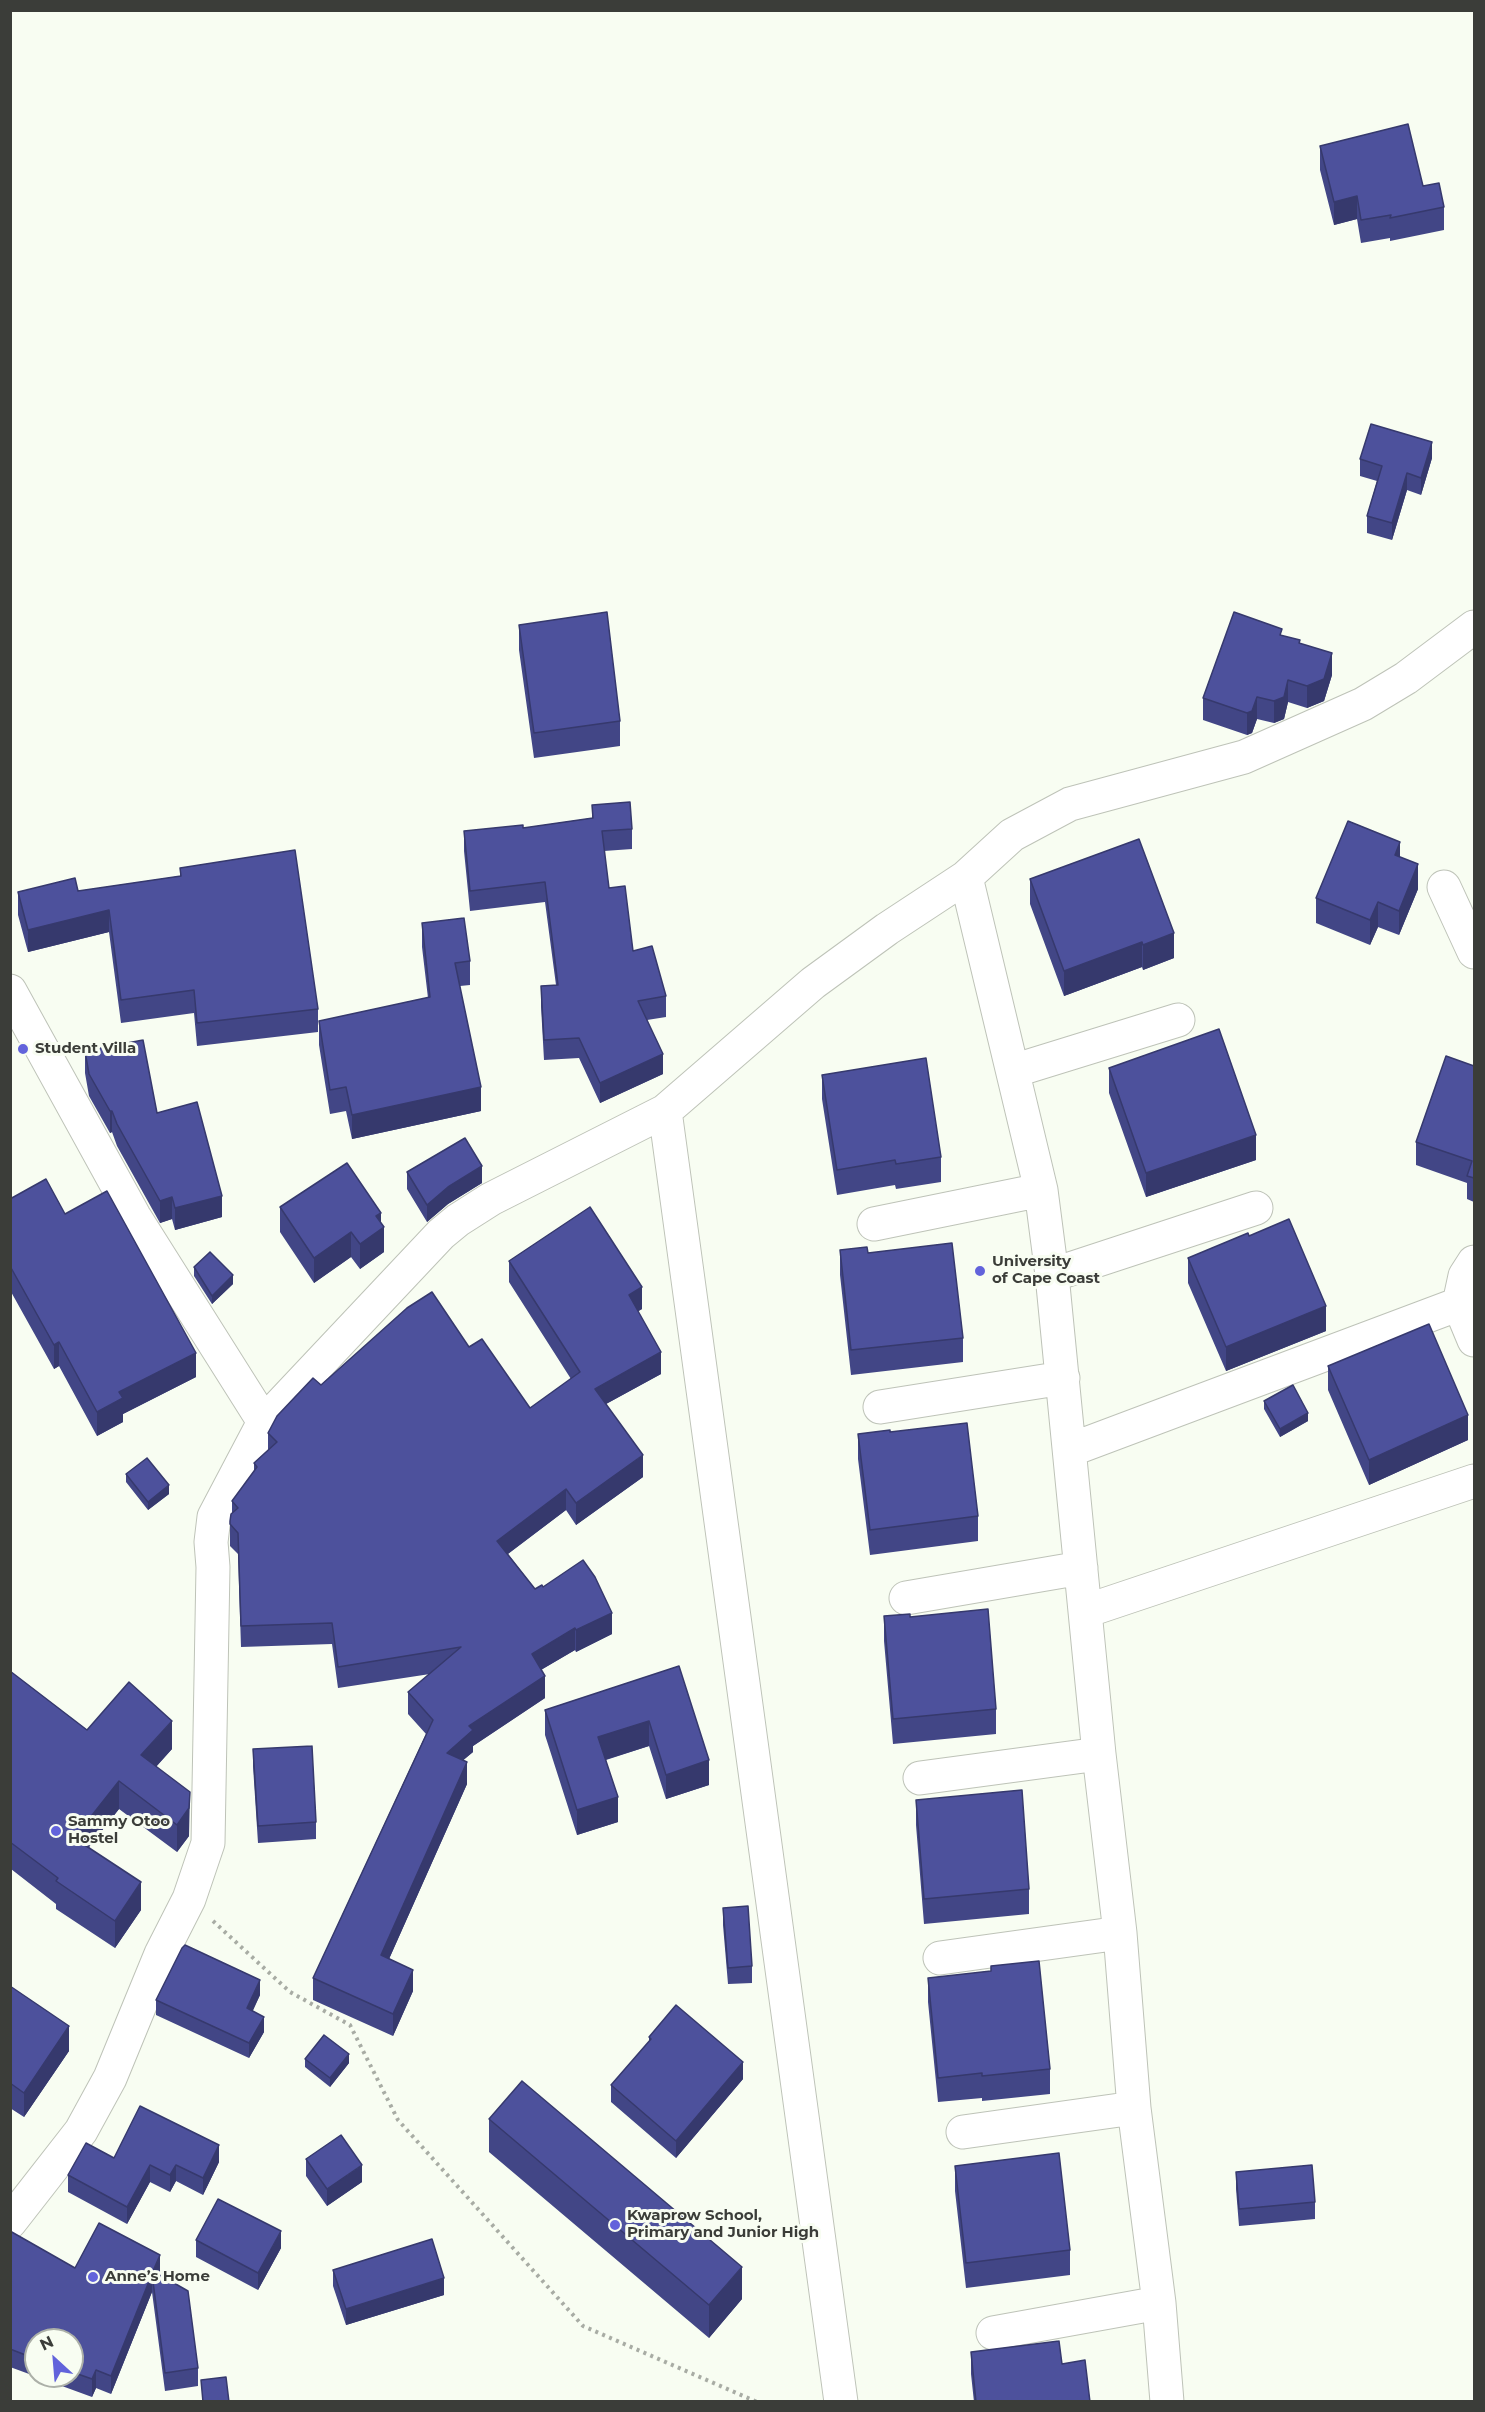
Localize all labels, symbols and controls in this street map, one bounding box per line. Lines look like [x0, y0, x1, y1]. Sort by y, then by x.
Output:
place label: Student Villa [35, 1040, 136, 1058]
marker: Student Villa [16, 1042, 30, 1056]
place label: University of Cape Coast [992, 1253, 1100, 1288]
marker: University of Cape Coast [973, 1264, 987, 1278]
place label: Sammy Otoo Hostel [68, 1813, 170, 1848]
marker: Sammy Otoo Hostel [49, 1824, 63, 1838]
place label: Kwaprow School, Primary and Junior High [627, 2207, 819, 2242]
marker: Kwaprow School, Primary and Junior High [608, 2218, 622, 2232]
place label: Anne’s Home [105, 2268, 210, 2286]
marker: Anne’s Home [86, 2270, 100, 2284]
north arrow [24, 2328, 84, 2388]
text: N [37, 2332, 57, 2355]

